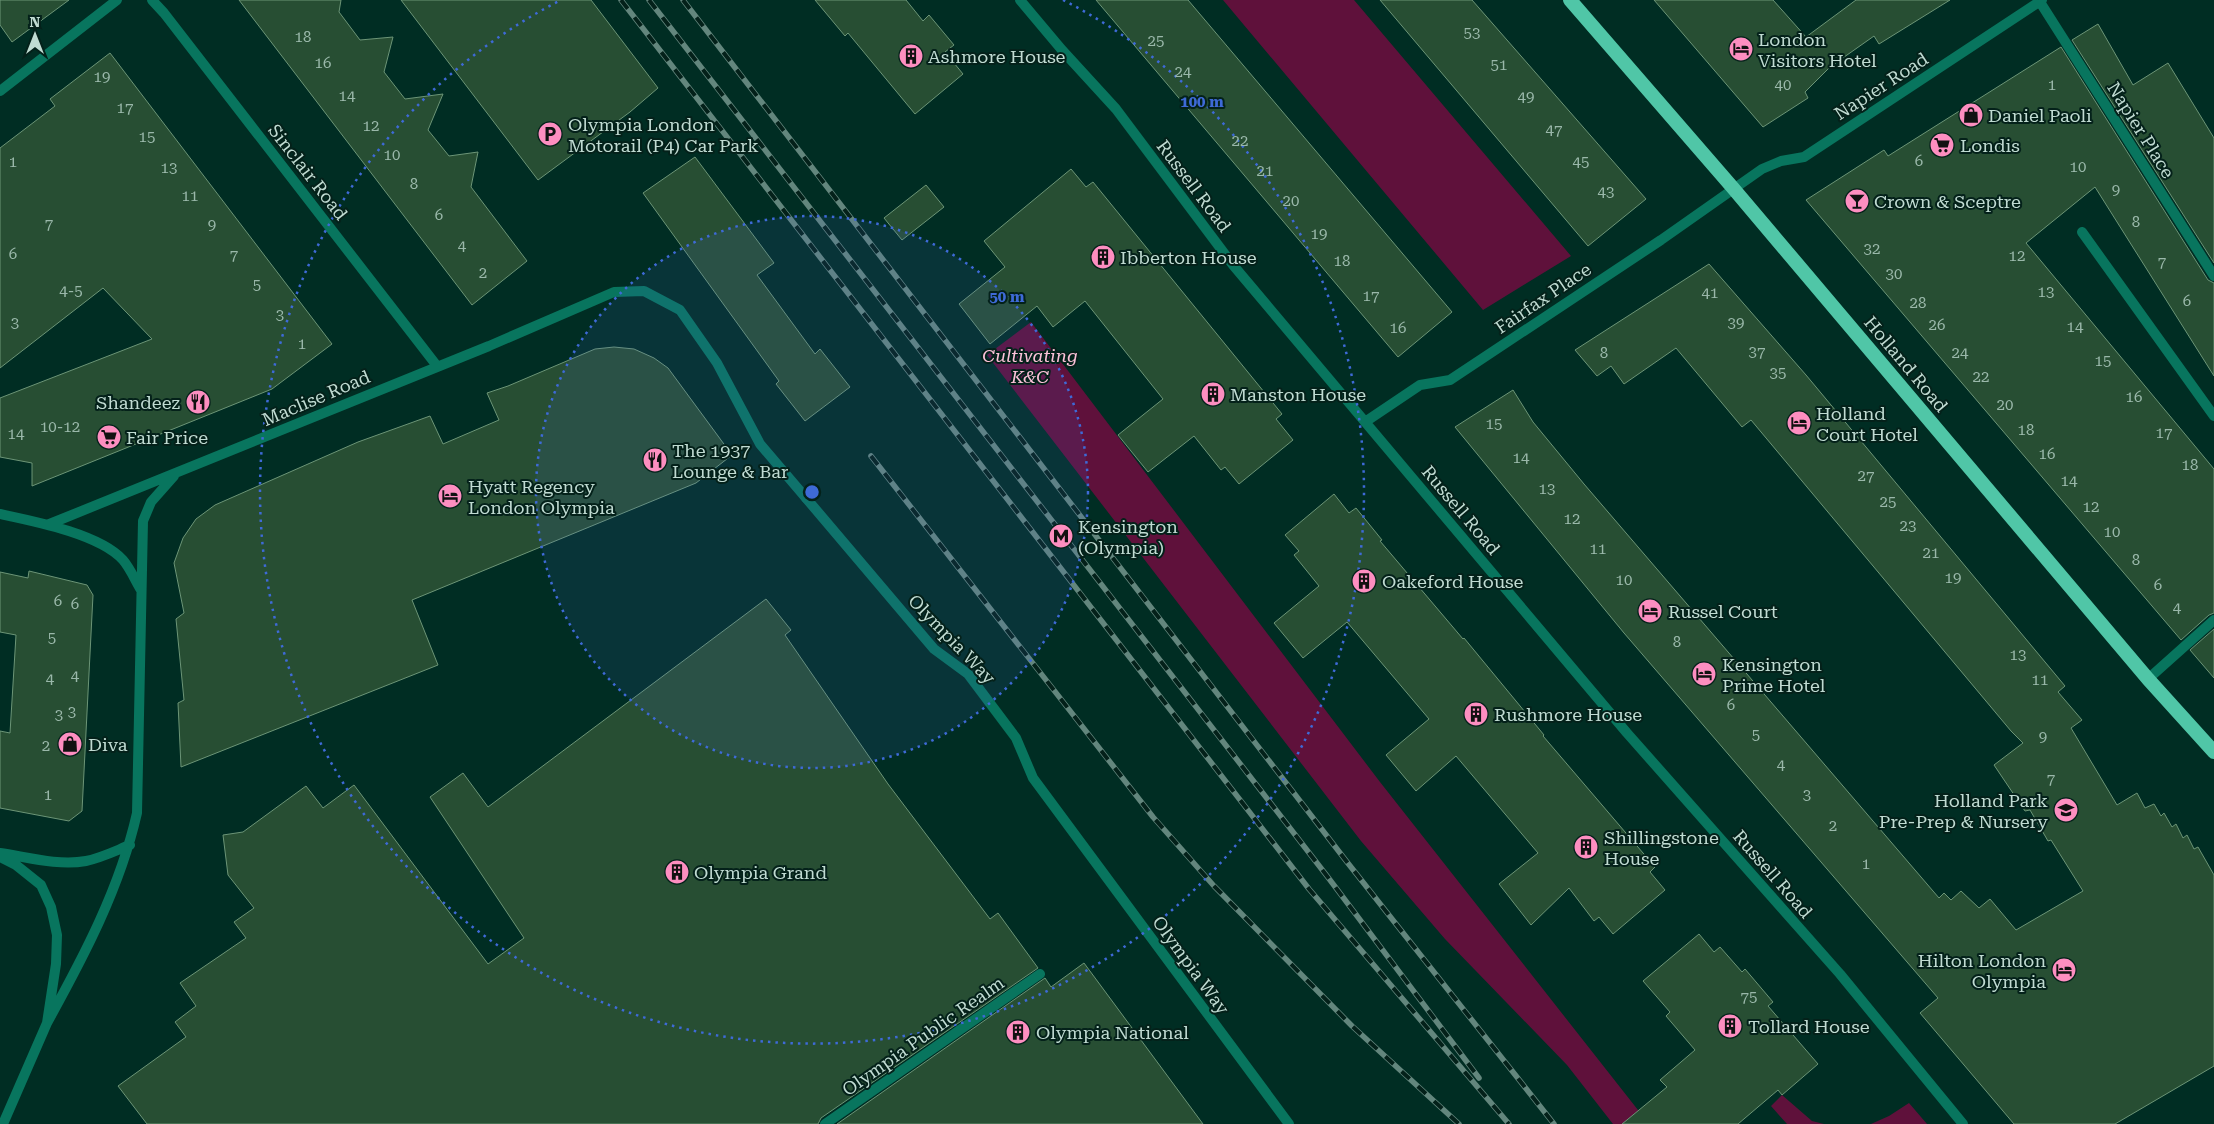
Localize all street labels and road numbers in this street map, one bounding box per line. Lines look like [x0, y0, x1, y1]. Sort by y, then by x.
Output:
street label: Napier Road [1830, 48, 1932, 124]
street label: Napier Place [2103, 78, 2179, 182]
street label: Sinclair Road [264, 120, 352, 224]
street label: Russell Road [1153, 136, 1236, 237]
street label: Fairfax Place [1491, 258, 1595, 338]
street label: Holland Road [1860, 312, 1952, 417]
street label: Maclise Road [259, 366, 374, 430]
street label: Russell Road [1418, 461, 1505, 559]
street label: Olympia Way [904, 590, 1000, 688]
street label: Russell Road [1729, 826, 1817, 923]
street label: Olympia Way [1148, 912, 1234, 1018]
street label: Olympia Public Realm [838, 972, 1008, 1100]

